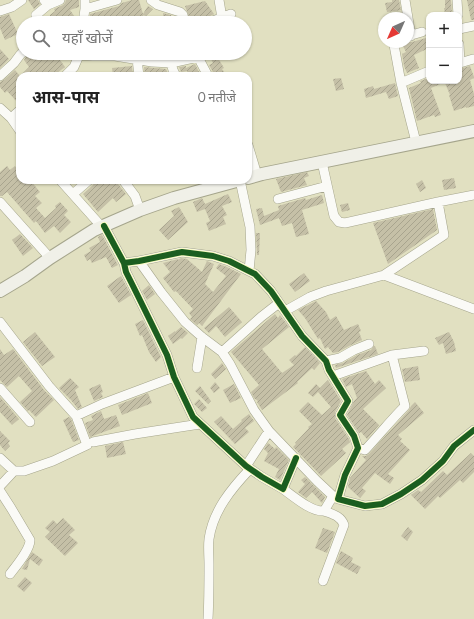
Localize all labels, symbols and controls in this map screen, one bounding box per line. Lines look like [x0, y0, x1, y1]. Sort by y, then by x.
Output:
north arrow [378, 12, 414, 48]
map controls [426, 12, 462, 84]
button: + [426, 12, 462, 48]
search box [16, 16, 252, 60]
icon: search [30, 27, 52, 49]
text: यहाँ खोजें [62, 28, 113, 46]
button: − [426, 48, 462, 84]
text: आस-पास [32, 86, 99, 107]
text: 0 नतीजे [197, 89, 236, 105]

